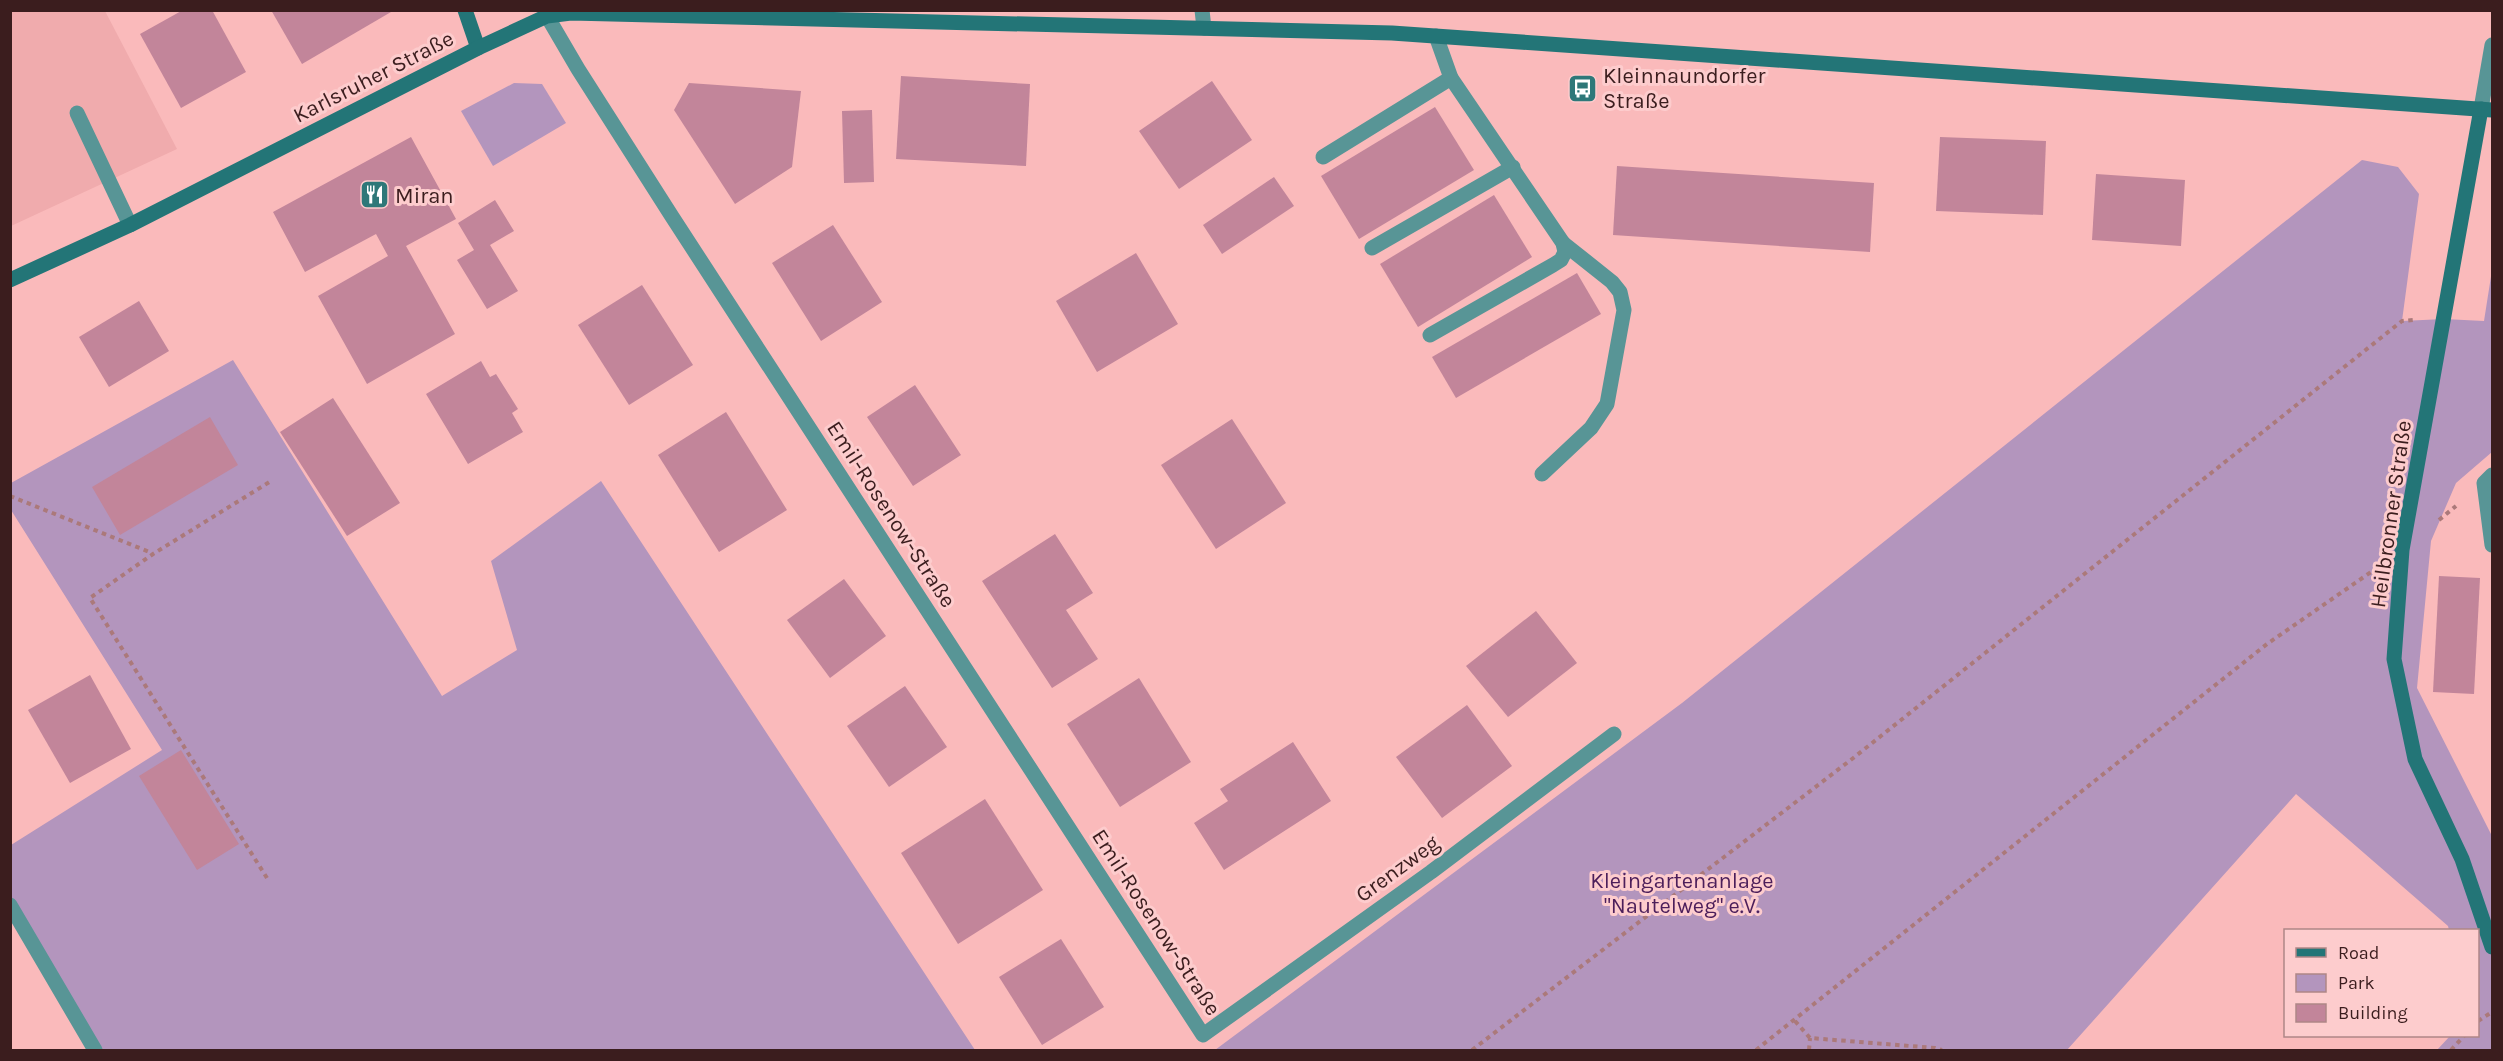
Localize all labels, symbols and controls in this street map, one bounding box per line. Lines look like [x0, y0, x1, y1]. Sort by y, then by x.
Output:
street label: Karlsruher Straße [289, 25, 458, 129]
place label: Kleinnaundorfer Straße [1603, 63, 1765, 114]
bus stop icon: Kleinnaundorfer Straße [1566, 72, 1598, 104]
restaurant icon: Miran [358, 179, 390, 211]
place label: Miran [395, 183, 454, 209]
street label: Emil-Rosenow-Straße [821, 416, 961, 613]
street label: Heilbronner Straße [2365, 419, 2417, 610]
street label: Emil-Rosenow-Straße [1086, 824, 1226, 1021]
street label: Grenzweg [1351, 830, 1445, 908]
park label: Kleingartenanlage "Nautelweg" e.V. [1590, 868, 1774, 919]
legend [2284, 929, 2479, 1037]
text: Road [2338, 942, 2379, 964]
text: Park [2338, 972, 2375, 994]
text: Building [2338, 1002, 2408, 1024]

